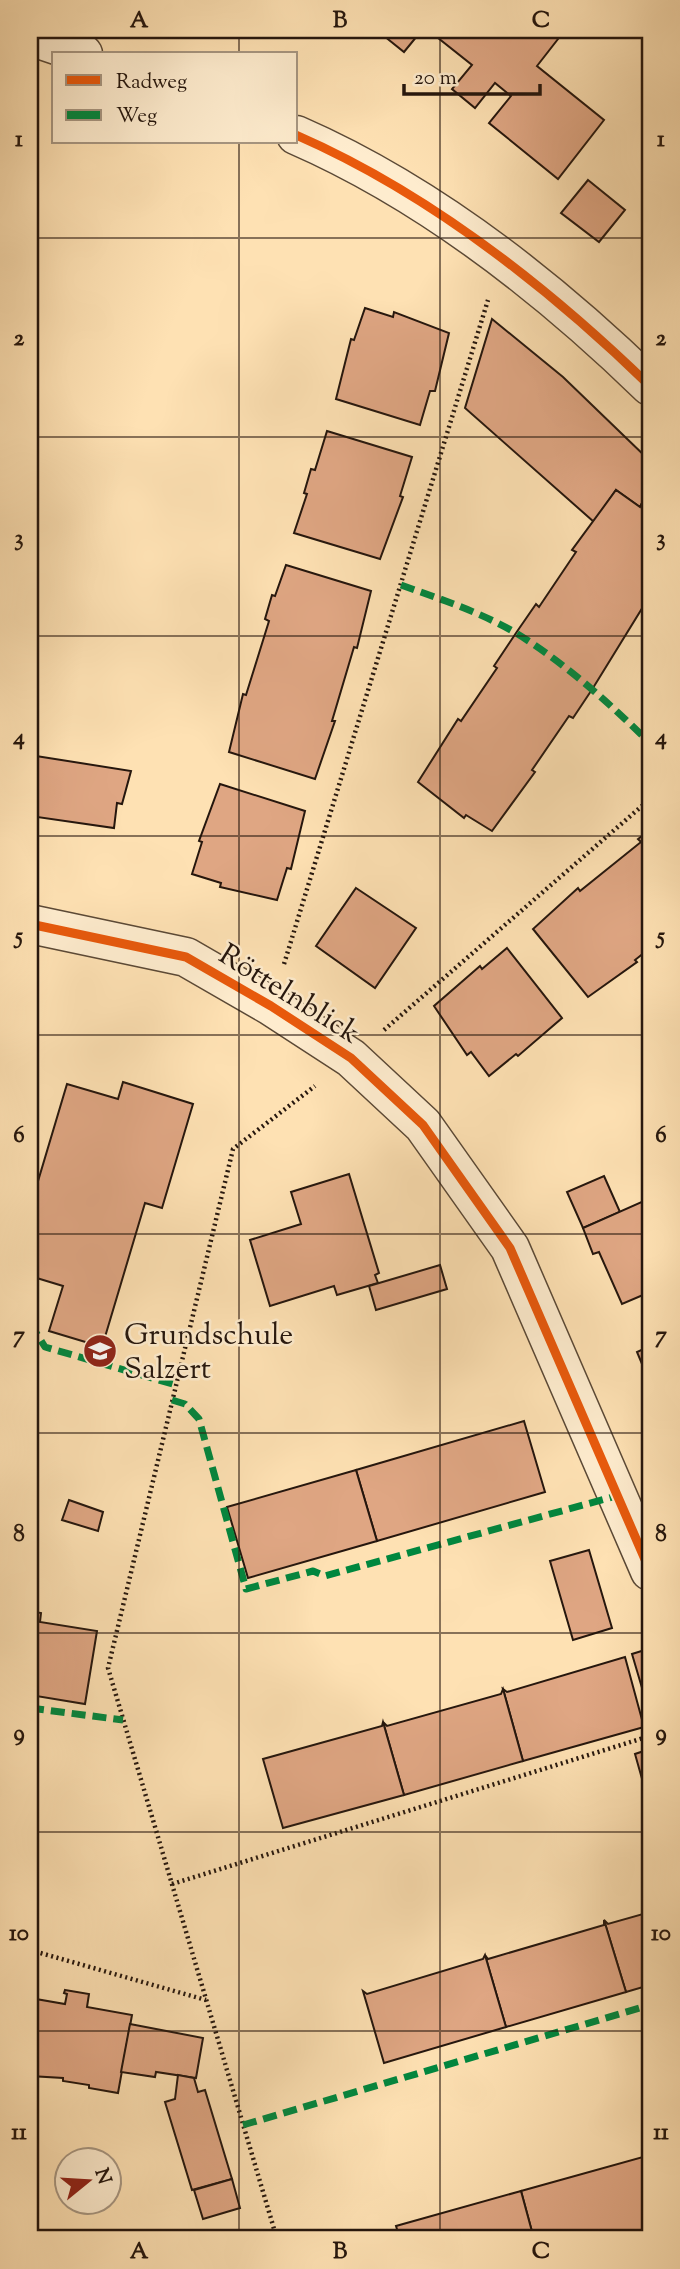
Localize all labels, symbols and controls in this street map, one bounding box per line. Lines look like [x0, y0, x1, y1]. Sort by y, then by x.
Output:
text: A [130, 5, 149, 38]
text: B [333, 5, 348, 38]
text: C [532, 5, 550, 38]
legend [52, 52, 298, 144]
scale bar [404, 52, 540, 96]
text: 20 m [414, 64, 457, 94]
text: Radweg [116, 68, 187, 98]
text: Weg [116, 102, 157, 132]
text: 1 [15, 124, 23, 157]
text: 1 [657, 124, 665, 157]
text: 2 [14, 323, 25, 356]
text: 2 [656, 323, 667, 356]
text: 3 [14, 523, 24, 556]
text: 3 [656, 523, 666, 556]
text: 4 [12, 722, 25, 755]
text: 4 [654, 722, 667, 755]
text: 5 [13, 921, 23, 954]
text: 5 [655, 921, 665, 954]
street label: Röttelnblick [210, 935, 368, 1056]
text: 6 [13, 1120, 25, 1153]
text: 6 [655, 1120, 667, 1153]
place label: Grundschule Salzert [124, 1315, 293, 1392]
text: 7 [13, 1320, 25, 1353]
text: 7 [655, 1320, 667, 1353]
school or university icon: Grundschule Salzert [81, 1332, 119, 1370]
text: 8 [13, 1519, 25, 1552]
text: 8 [655, 1519, 667, 1552]
text: 9 [13, 1718, 25, 1751]
text: 9 [655, 1718, 667, 1751]
text: 10 [9, 1918, 29, 1951]
text: 10 [651, 1918, 671, 1951]
text: 11 [11, 2117, 27, 2150]
text: 11 [653, 2117, 669, 2150]
north arrow [52, 2146, 122, 2216]
text: N [87, 2165, 117, 2188]
text: A [130, 2236, 149, 2269]
text: B [333, 2236, 348, 2269]
text: C [532, 2236, 550, 2269]

